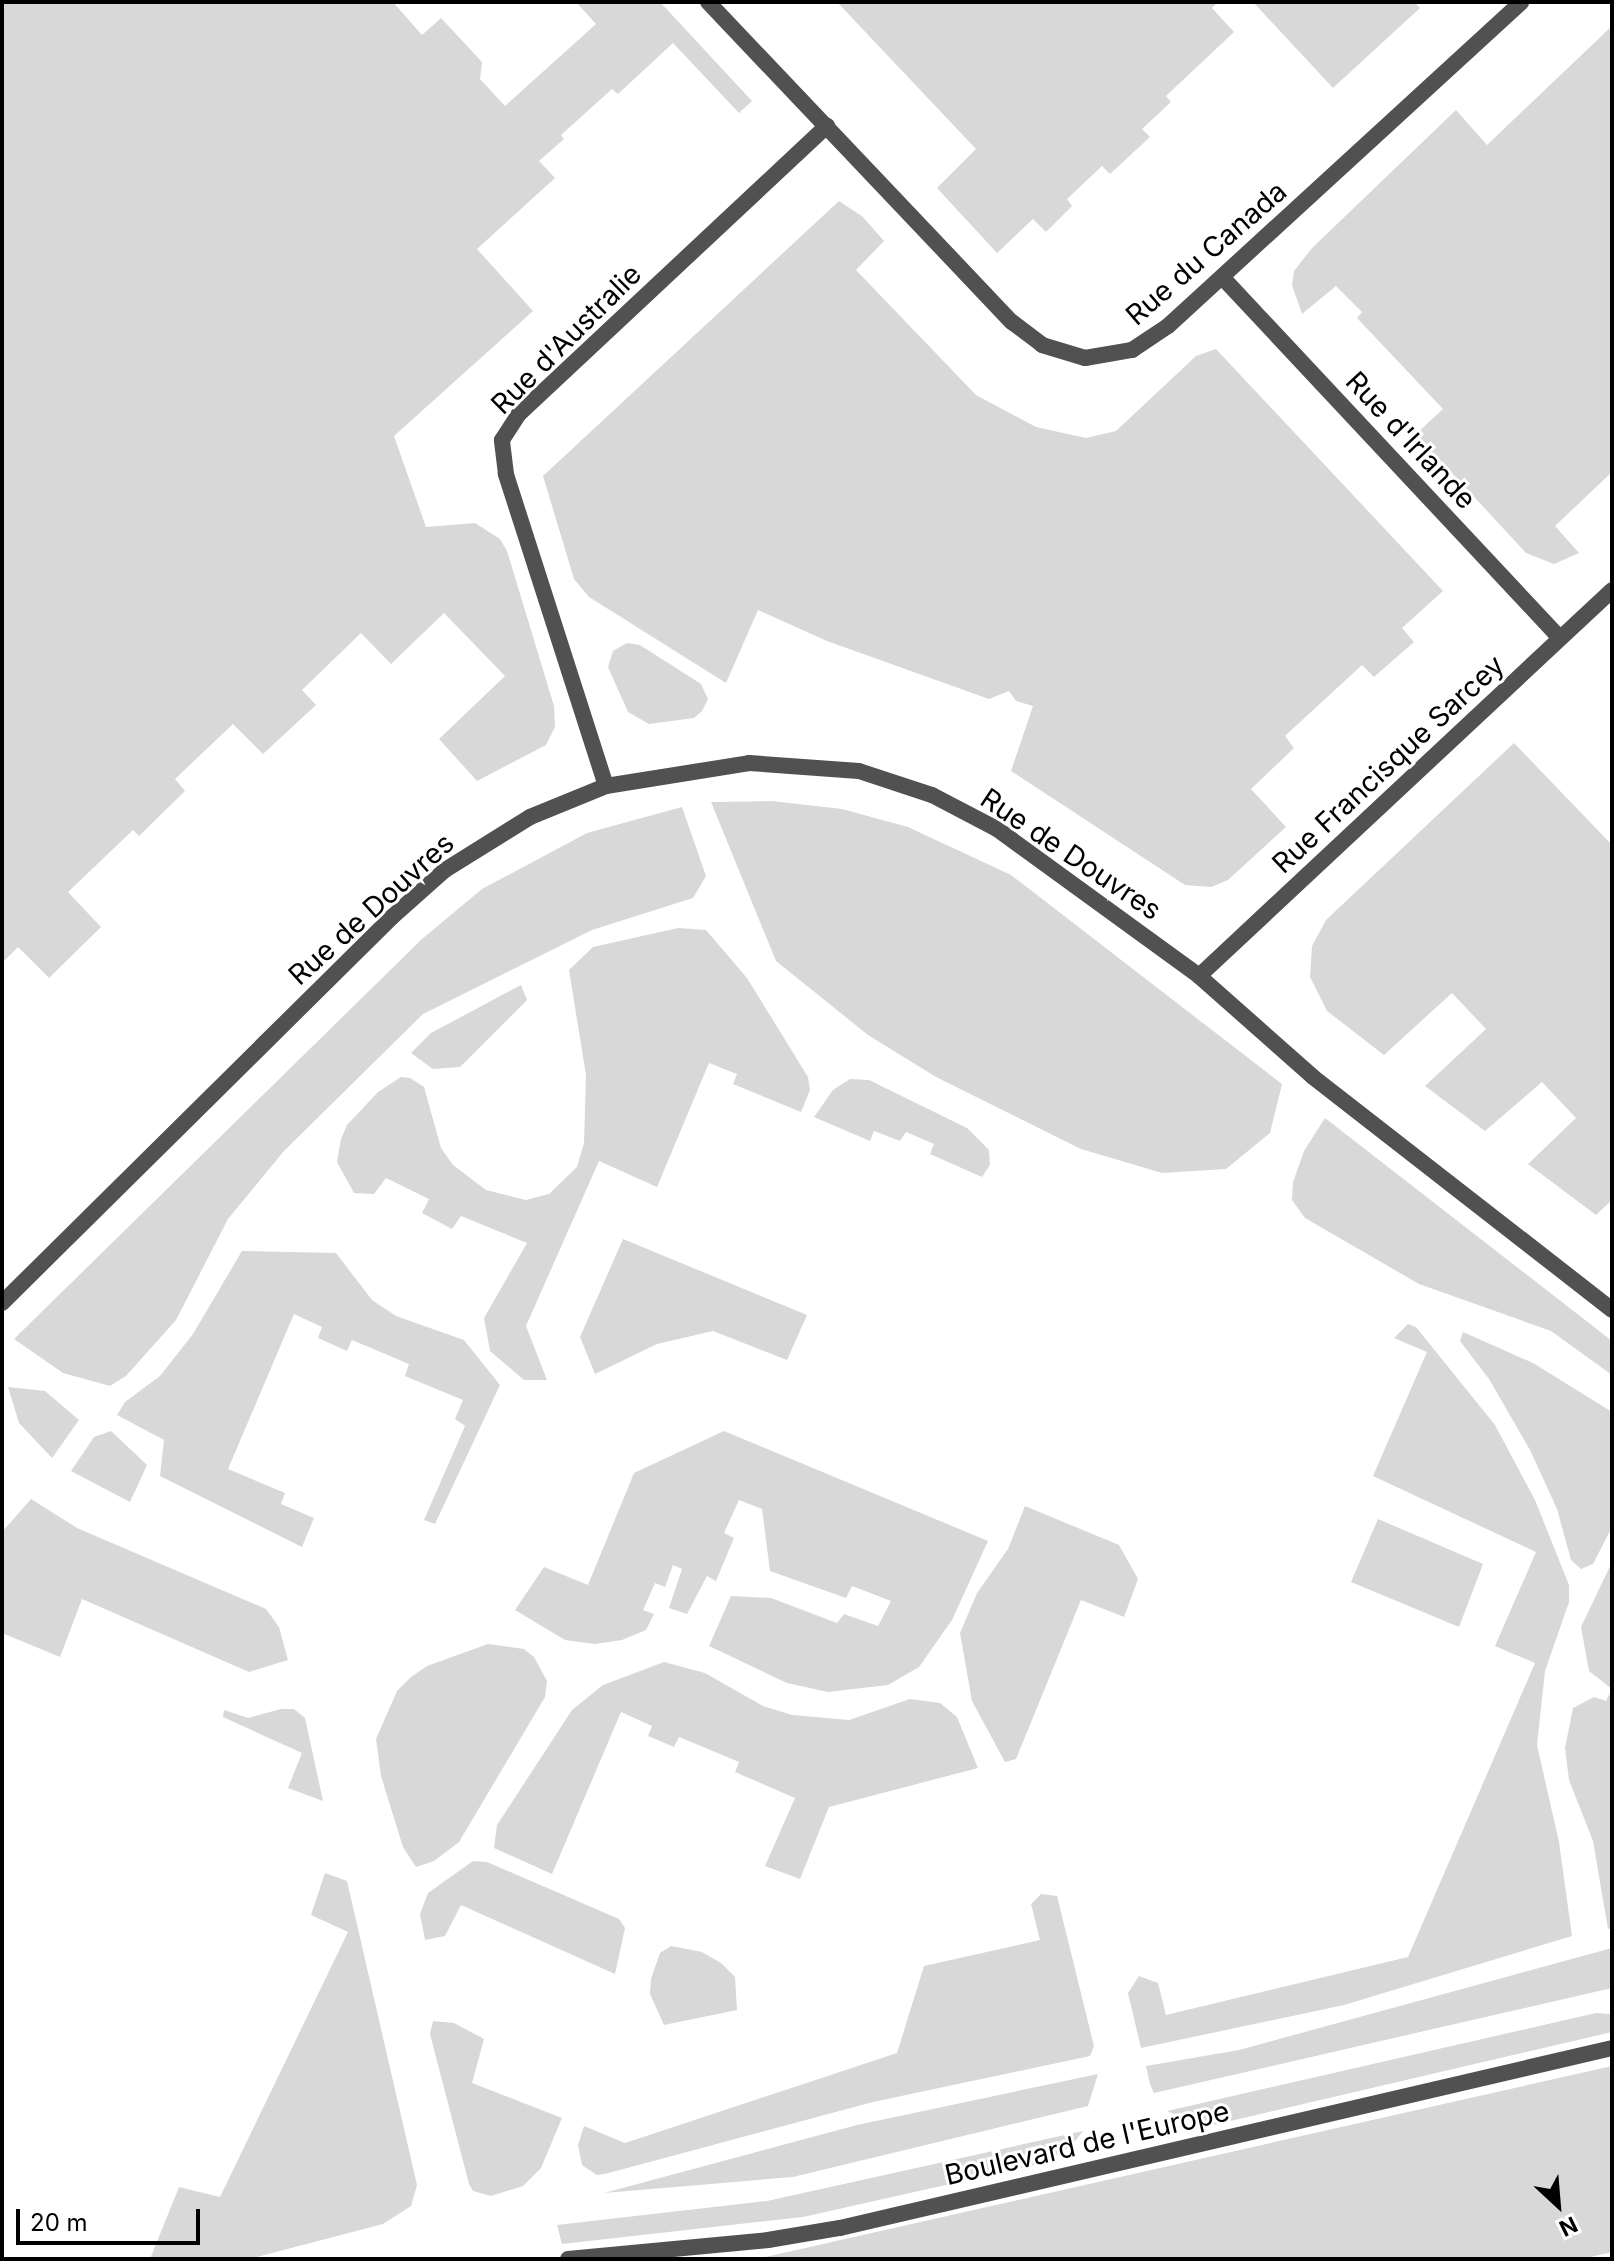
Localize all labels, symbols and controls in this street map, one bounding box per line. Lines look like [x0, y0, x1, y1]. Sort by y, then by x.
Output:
street label: Rue du Canada [1119, 174, 1293, 332]
street label: Rue d'Australie [484, 257, 648, 421]
street label: Rue d'Irlande [1339, 364, 1483, 516]
street label: Rue Francisque Sarcey [1265, 648, 1511, 880]
street label: Rue de Douvres [974, 781, 1168, 927]
street label: Rue de Douvres [282, 826, 460, 992]
street label: Boulevard de l'Europe [942, 2094, 1232, 2192]
north arrow [1518, 2165, 1598, 2245]
scale bar [20, 2193, 204, 2243]
text: 20 m [30, 2208, 88, 2237]
text: N [1555, 2211, 1582, 2242]

